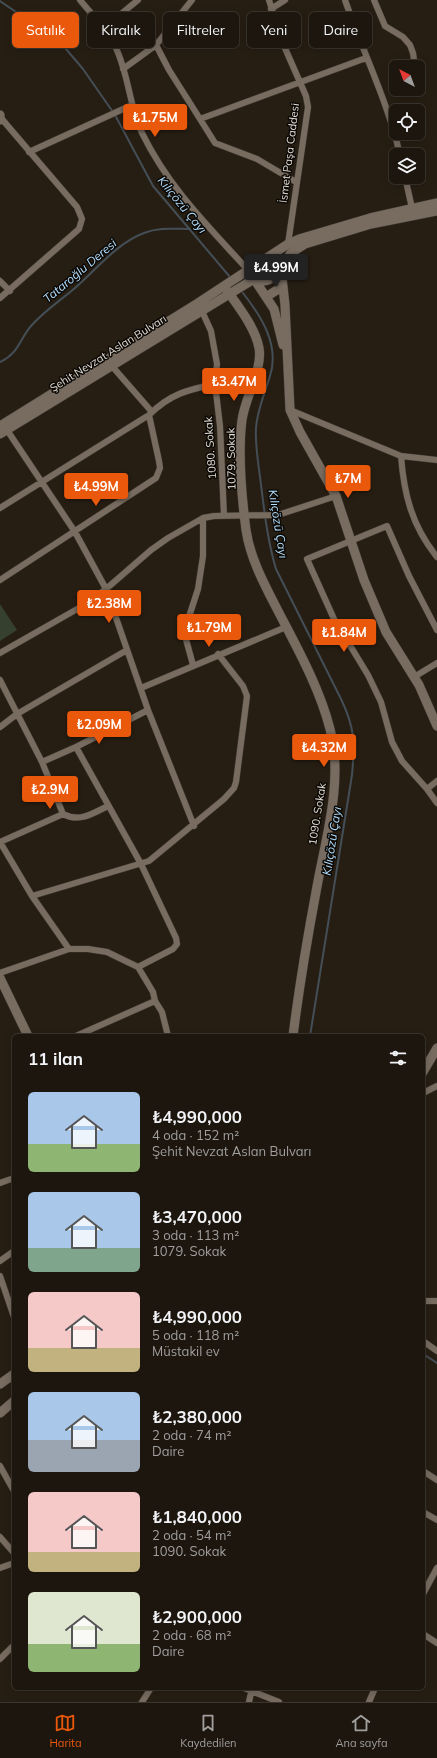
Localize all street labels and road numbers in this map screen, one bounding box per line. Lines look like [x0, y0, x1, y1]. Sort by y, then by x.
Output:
street label: İsmet Paşa Caddesi [276, 102, 302, 204]
street label: Şehit Nevzat Aslan Bulvarı [47, 311, 169, 395]
street label: 1080. Sokak [201, 416, 219, 480]
street label: 1079. Sokak [223, 427, 239, 491]
street label: 1090. Sokak [305, 782, 329, 846]

